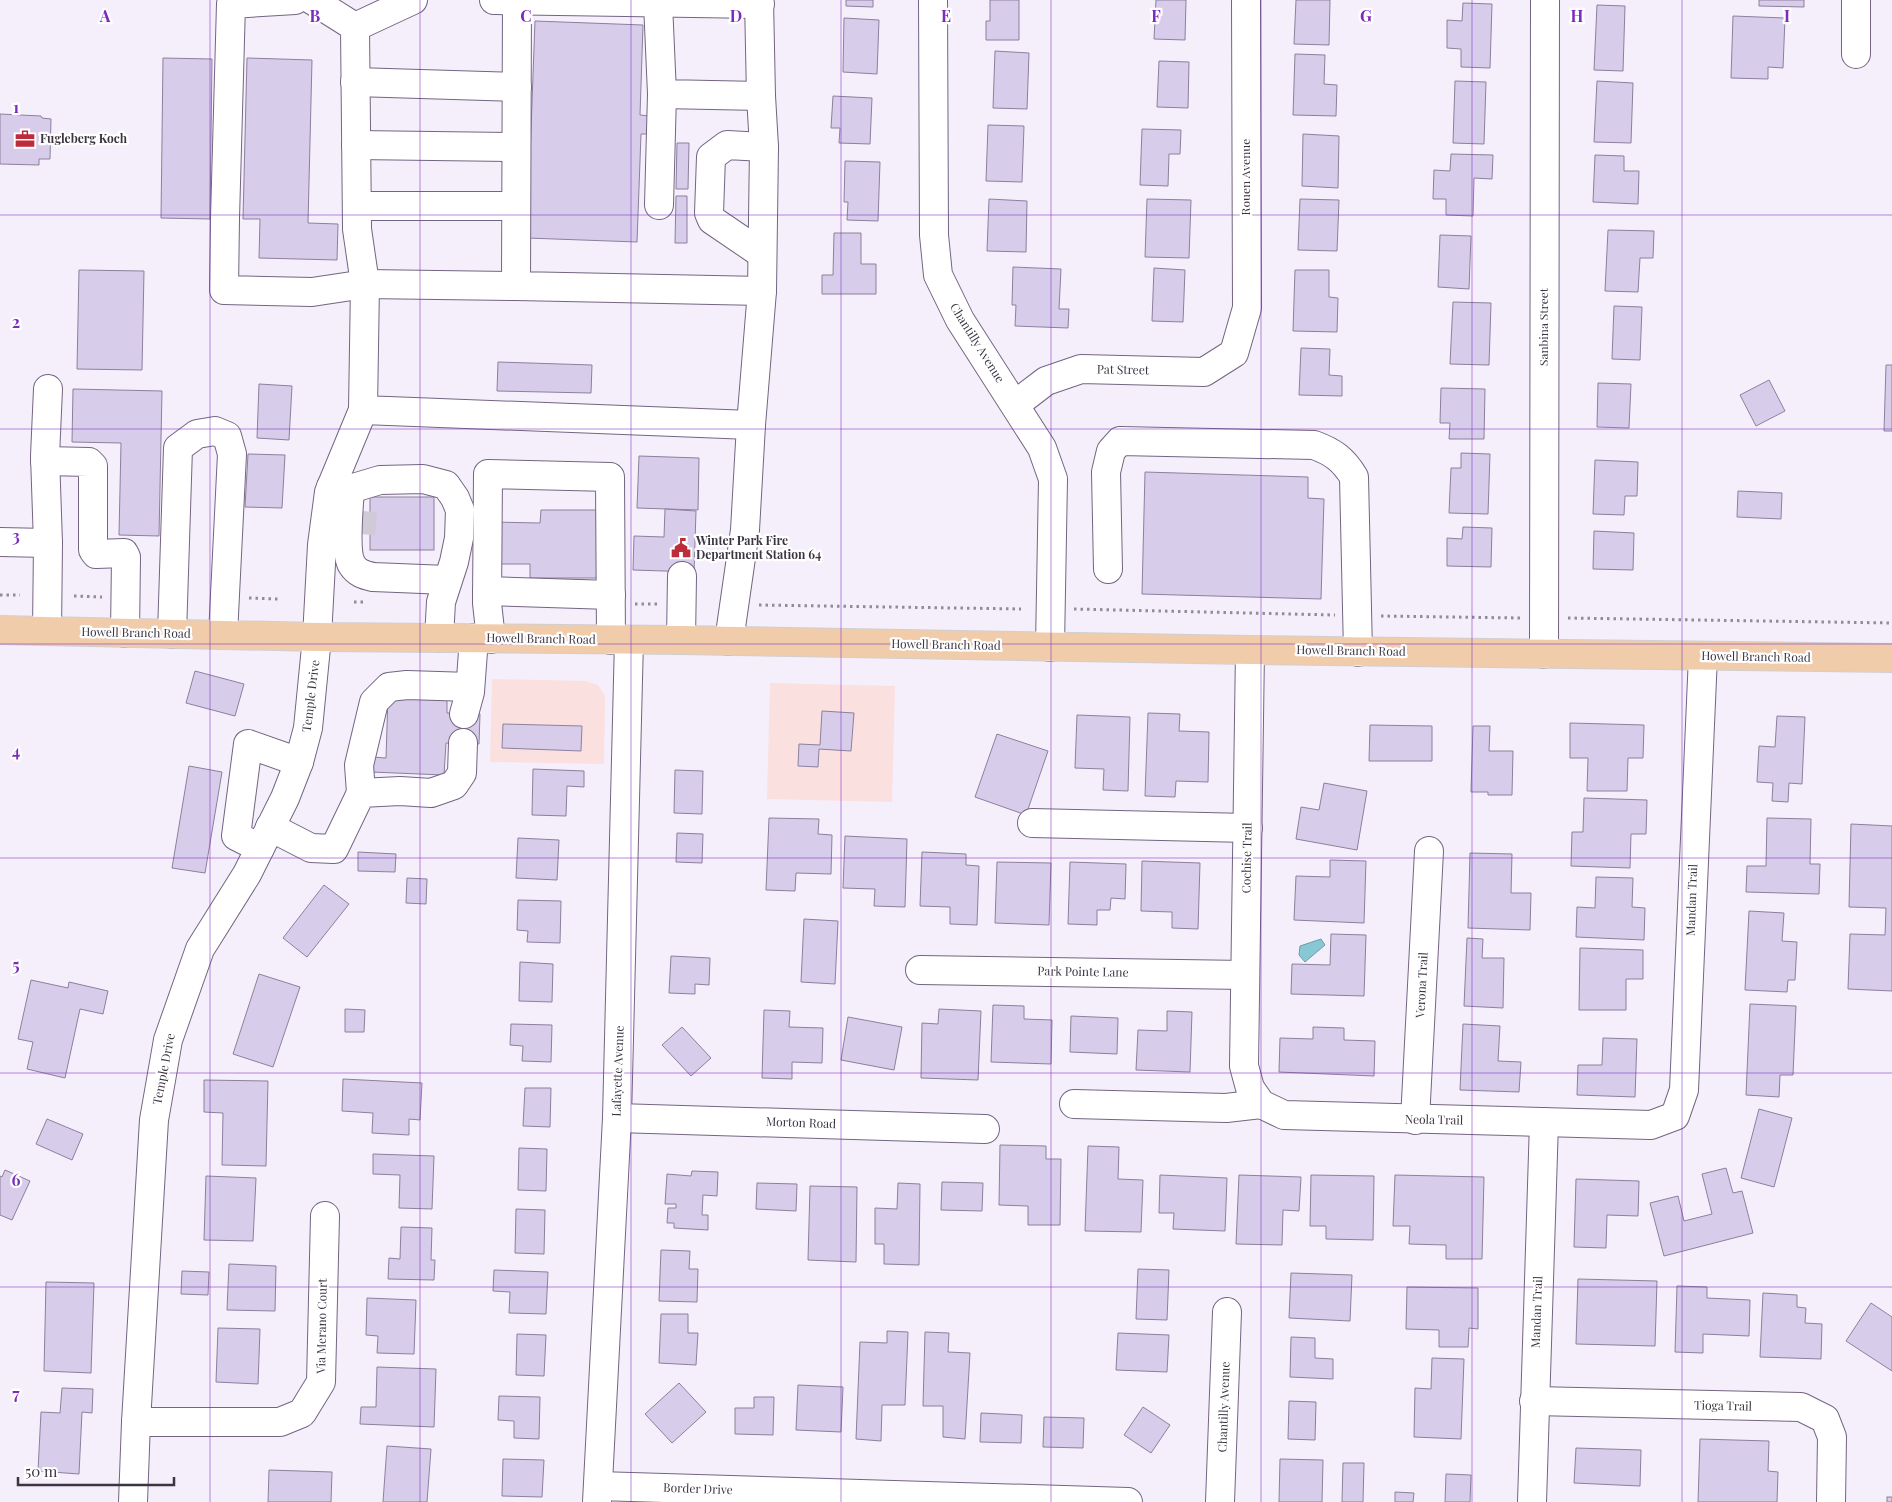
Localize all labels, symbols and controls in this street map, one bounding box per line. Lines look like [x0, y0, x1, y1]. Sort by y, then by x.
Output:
text: A [99, 5, 111, 26]
text: B [310, 5, 321, 26]
text: C [520, 5, 532, 26]
text: D [730, 5, 742, 26]
text: E [941, 5, 951, 26]
text: F [1151, 5, 1161, 26]
text: G [1360, 5, 1372, 26]
text: H [1571, 5, 1584, 26]
text: I [1784, 5, 1790, 26]
text: 1 [13, 96, 19, 117]
office icon: Fugleberg Koch [14, 128, 36, 150]
place label: Fugleberg Koch [40, 130, 128, 146]
street label: Rouen Avenue [1237, 139, 1253, 215]
street label: Sanbina Street [1535, 287, 1551, 366]
street label: Chantilly Avenue [947, 300, 1009, 385]
text: 2 [12, 311, 20, 332]
street label: Pat Street [1097, 361, 1150, 377]
text: 3 [12, 525, 20, 546]
place label: Winter Park Fire Department Station 64 [695, 532, 821, 562]
public building icon: Winter Park Fire Department Station 64 [670, 537, 692, 559]
street label: Howell Branch Road [81, 623, 191, 641]
street label: Howell Branch Road [486, 629, 596, 647]
street label: Howell Branch Road [891, 635, 1001, 653]
street label: Howell Branch Road [1296, 641, 1406, 659]
street label: Howell Branch Road [1701, 647, 1811, 665]
street label: Temple Drive [298, 659, 322, 733]
text: 4 [12, 740, 20, 761]
street label: Cochise Trail [1237, 822, 1255, 894]
street label: Mandan Trail [1682, 863, 1700, 936]
street label: Verona Trail [1411, 951, 1431, 1019]
text: 5 [12, 954, 20, 975]
street label: Park Pointe Lane [1037, 962, 1129, 980]
street label: Lafayette Avenue [607, 1025, 627, 1117]
street label: Temple Drive [148, 1032, 178, 1106]
street label: Neola Trail [1405, 1110, 1464, 1128]
street label: Morton Road [766, 1113, 837, 1131]
text: 6 [12, 1169, 21, 1190]
street label: Mandan Trail [1527, 1275, 1545, 1348]
street label: Via Merano Court [312, 1277, 330, 1375]
street label: Chantilly Avenue [1213, 1361, 1233, 1453]
text: 7 [12, 1383, 20, 1404]
street label: Tioga Trail [1694, 1396, 1753, 1414]
scale bar [18, 1454, 174, 1486]
text: 50 m [25, 1461, 58, 1481]
street label: Border Drive [663, 1479, 733, 1497]

